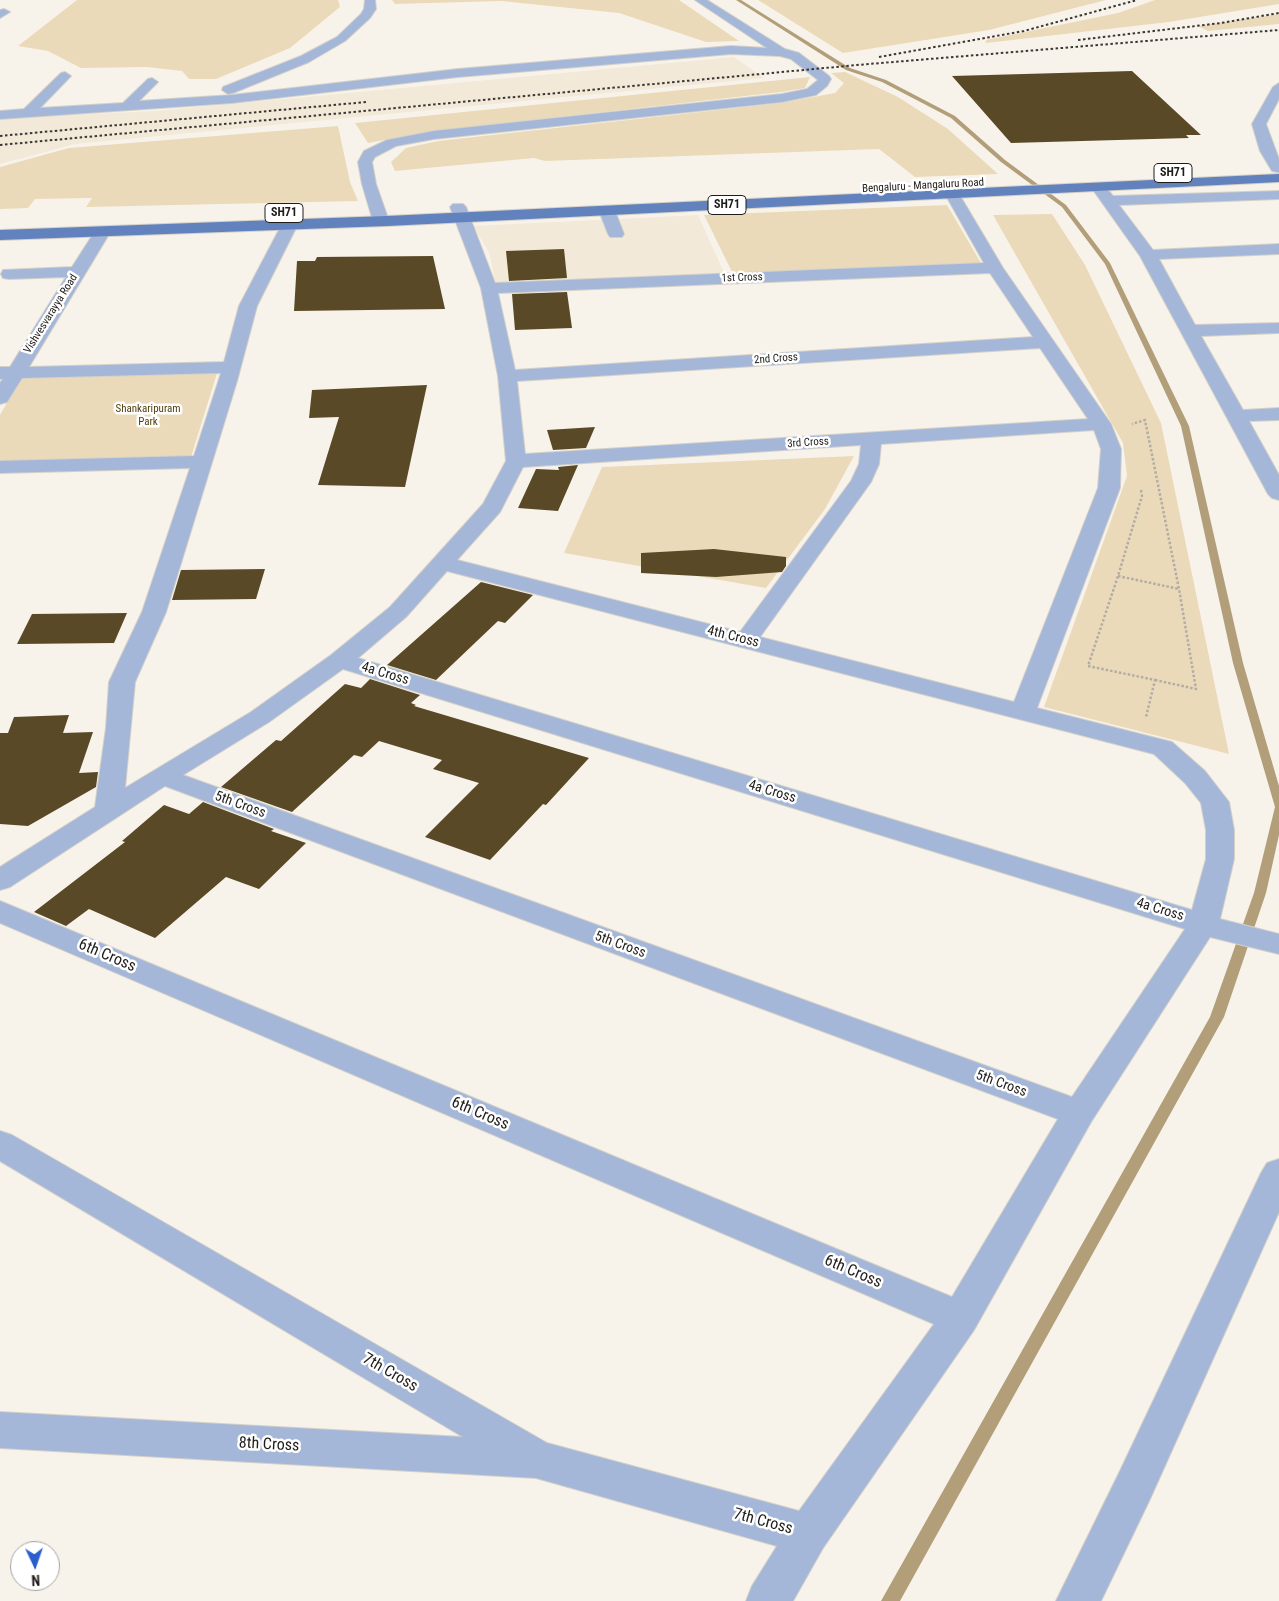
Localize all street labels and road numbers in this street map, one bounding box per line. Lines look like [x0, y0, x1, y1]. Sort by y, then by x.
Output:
road number: SH71 [1154, 164, 1192, 182]
street label: Bengaluru - Mangaluru Road [862, 176, 984, 196]
road number: SH71 [708, 196, 746, 214]
road number: SH71 [265, 204, 303, 222]
street label: 1st Cross [721, 271, 763, 285]
street label: Vishvesvarayya Road [21, 272, 81, 356]
street label: 2nd Cross [754, 351, 798, 367]
street label: 3rd Cross [787, 435, 829, 451]
street label: 4th Cross [705, 622, 761, 652]
street label: 4a Cross [359, 659, 411, 689]
street label: 4a Cross [746, 777, 798, 807]
street label: 5th Cross [212, 788, 268, 822]
street label: 4a Cross [1134, 895, 1186, 925]
street label: 5th Cross [592, 928, 648, 962]
street label: 6th Cross [75, 935, 139, 977]
street label: 5th Cross [973, 1067, 1029, 1101]
street label: 6th Cross [448, 1093, 512, 1135]
street label: 6th Cross [821, 1251, 885, 1293]
street label: 7th Cross [359, 1350, 421, 1396]
street label: 8th Cross [238, 1434, 300, 1456]
street label: 7th Cross [731, 1505, 795, 1539]

